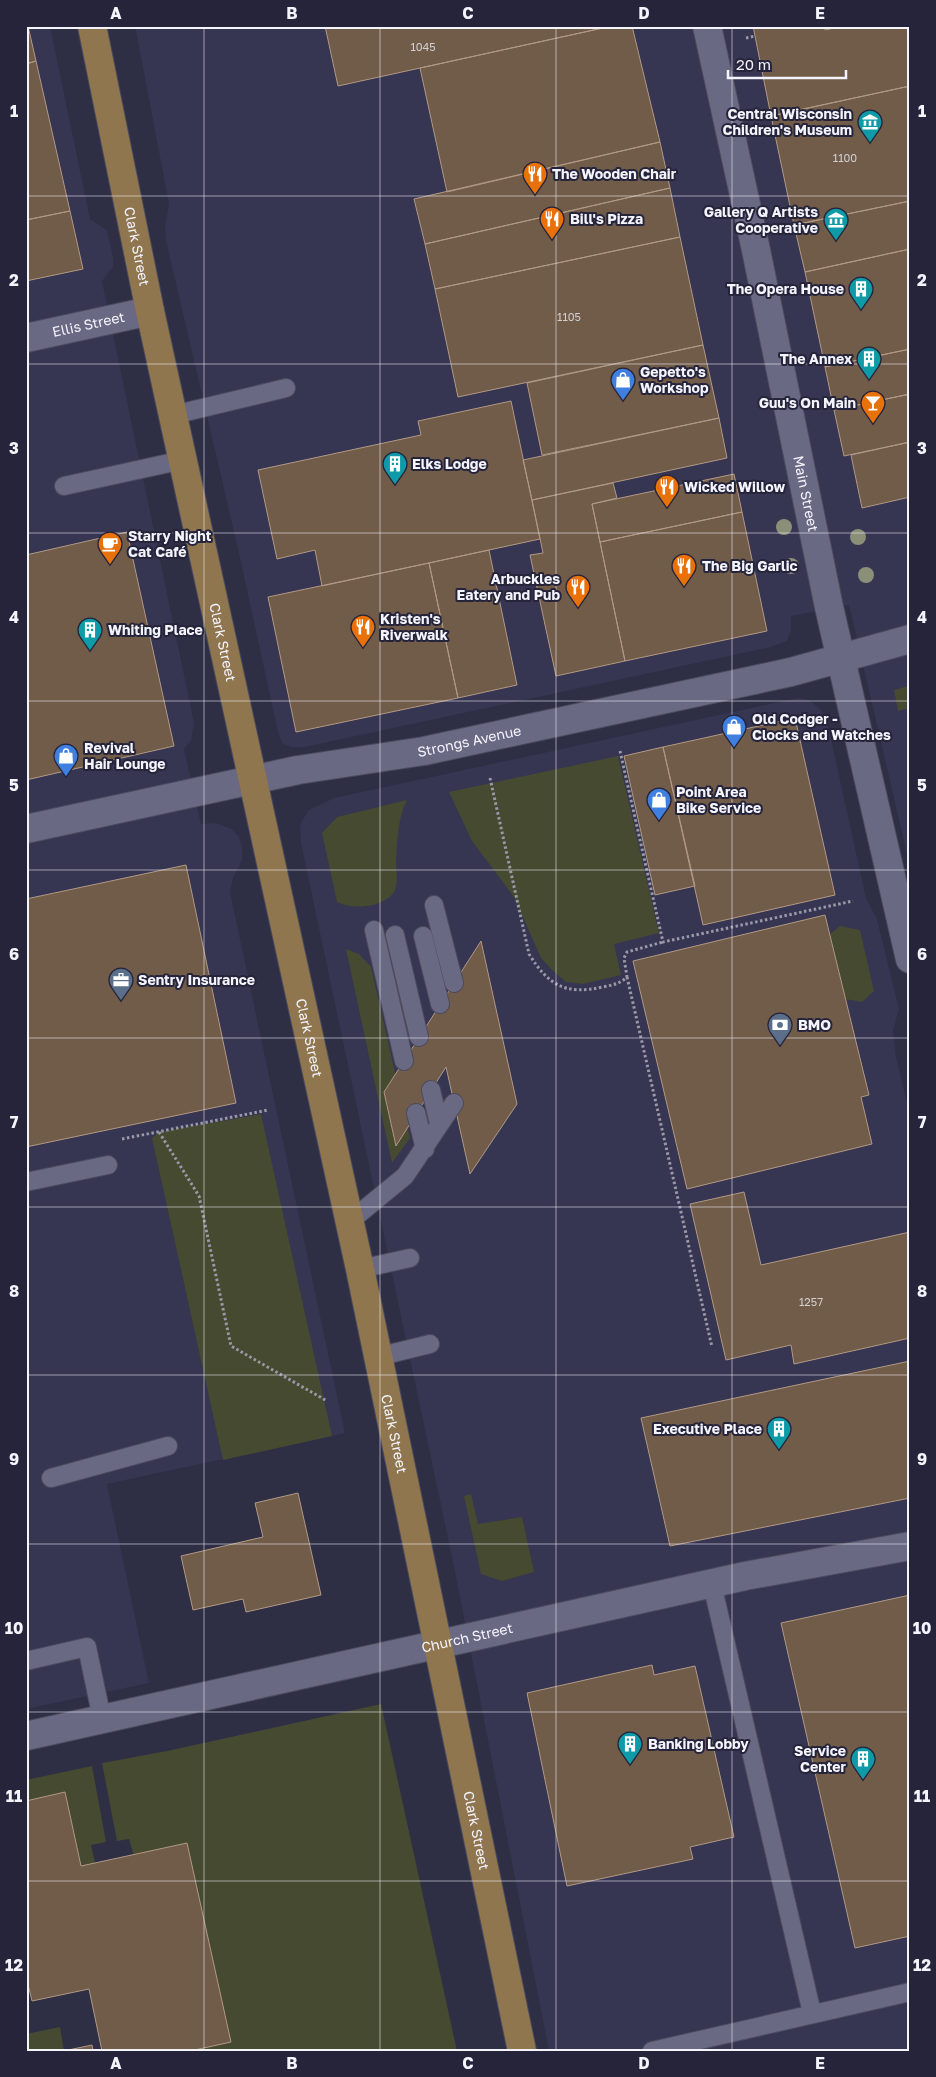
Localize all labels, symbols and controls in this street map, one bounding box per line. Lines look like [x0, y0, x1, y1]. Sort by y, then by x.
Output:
text: A [110, 3, 122, 23]
text: B [286, 3, 298, 23]
text: C [462, 3, 474, 23]
text: D [638, 3, 650, 23]
text: E [815, 3, 825, 23]
house number: 1045 [410, 40, 436, 53]
scale bar [728, 48, 846, 80]
text: 20 m [736, 55, 771, 73]
text: 1 [10, 101, 18, 121]
text: 1 [918, 101, 926, 121]
place label: Central Wisconsin Children's Museum [723, 105, 852, 138]
museum icon: Central Wisconsin Children's Museum [857, 109, 883, 143]
house number: 1100 [833, 151, 857, 164]
restaurant icon: The Wooden Chair [522, 161, 548, 195]
place label: The Wooden Chair [552, 165, 677, 182]
place label: Gallery Q Artists Cooperative [704, 203, 818, 236]
street label: Clark Street [121, 205, 154, 287]
restaurant icon: Bill's Pizza [539, 206, 565, 240]
museum icon: Gallery Q Artists Cooperative [823, 207, 849, 241]
place label: Bill's Pizza [570, 210, 643, 227]
text: 2 [9, 270, 19, 290]
text: 2 [917, 270, 927, 290]
building icon: The Opera House [848, 276, 874, 310]
place label: The Opera House [727, 280, 844, 297]
street label: Ellis Street [51, 308, 126, 340]
house number: 1105 [557, 310, 581, 323]
building icon: The Annex [856, 346, 882, 380]
place label: The Annex [780, 350, 852, 367]
place label: Gepetto's Workshop [640, 363, 709, 396]
shop icon: Gepetto's Workshop [610, 367, 636, 401]
bar icon: Guu's On Main [860, 390, 886, 424]
place label: Guu's On Main [759, 394, 856, 411]
text: 3 [9, 438, 19, 458]
text: 3 [917, 438, 927, 458]
building icon: Elks Lodge [382, 451, 408, 485]
street label: Main Street [790, 454, 822, 533]
place label: Elks Lodge [412, 455, 487, 472]
restaurant icon: Wicked Willow [654, 474, 680, 508]
place label: Wicked Willow [684, 478, 786, 495]
place label: Starry Night Cat Café [128, 527, 212, 560]
cafe icon: Starry Night Cat Café [97, 531, 123, 565]
restaurant icon: The Big Garlic [671, 553, 697, 587]
place label: The Big Garlic [702, 557, 798, 574]
place label: Arbuckles Eatery and Pub [457, 570, 560, 603]
restaurant icon: Arbuckles Eatery and Pub [565, 574, 591, 608]
street label: Clark Street [206, 601, 240, 683]
text: 4 [9, 607, 19, 627]
text: 4 [917, 607, 927, 627]
place label: Kristen's Riverwalk [380, 610, 448, 643]
restaurant icon: Kristen's Riverwalk [350, 614, 376, 648]
building icon: Whiting Place [77, 617, 103, 651]
place label: Whiting Place [108, 621, 203, 638]
place label: Old Codger - Clocks and Watches [752, 710, 891, 743]
shop icon: Old Codger - Clocks and Watches [721, 714, 747, 748]
street label: Strongs Avenue [416, 721, 523, 760]
place label: Revival Hair Lounge [84, 739, 166, 772]
shop icon: Revival Hair Lounge [53, 743, 79, 777]
text: 5 [9, 775, 19, 795]
text: 5 [917, 775, 927, 795]
place label: Point Area Bike Service [676, 783, 761, 816]
shop icon: Point Area Bike Service [646, 787, 672, 821]
text: 6 [9, 944, 19, 964]
text: 6 [917, 944, 927, 964]
office icon: Sentry Insurance [108, 967, 134, 1001]
place label: Sentry Insurance [138, 971, 255, 988]
street label: Clark Street [293, 997, 327, 1079]
bank icon: BMO [767, 1012, 793, 1046]
place label: BMO [798, 1016, 831, 1033]
text: 7 [10, 1112, 19, 1132]
text: 7 [918, 1112, 927, 1132]
text: 8 [9, 1281, 19, 1301]
text: 8 [917, 1281, 927, 1301]
house number: 1257 [799, 1295, 823, 1308]
street label: Clark Street [378, 1393, 411, 1475]
building icon: Executive Place [766, 1416, 792, 1450]
place label: Executive Place [653, 1420, 762, 1437]
text: 9 [9, 1449, 19, 1469]
text: 9 [917, 1449, 927, 1469]
text: 10 [5, 1618, 23, 1638]
text: 10 [913, 1618, 931, 1638]
street label: Church Street [420, 1619, 514, 1656]
building icon: Banking Lobby [617, 1731, 643, 1765]
place label: Banking Lobby [648, 1735, 749, 1752]
place label: Service Center [794, 1742, 847, 1775]
building icon: Service Center [850, 1746, 876, 1780]
text: 11 [6, 1786, 22, 1806]
text: 11 [914, 1786, 930, 1806]
street label: Clark Street [460, 1789, 493, 1871]
text: 12 [5, 1955, 23, 1975]
text: 12 [913, 1955, 931, 1975]
text: A [110, 2053, 122, 2073]
text: B [286, 2053, 298, 2073]
text: C [462, 2053, 474, 2073]
text: D [638, 2053, 650, 2073]
text: E [815, 2053, 825, 2073]

